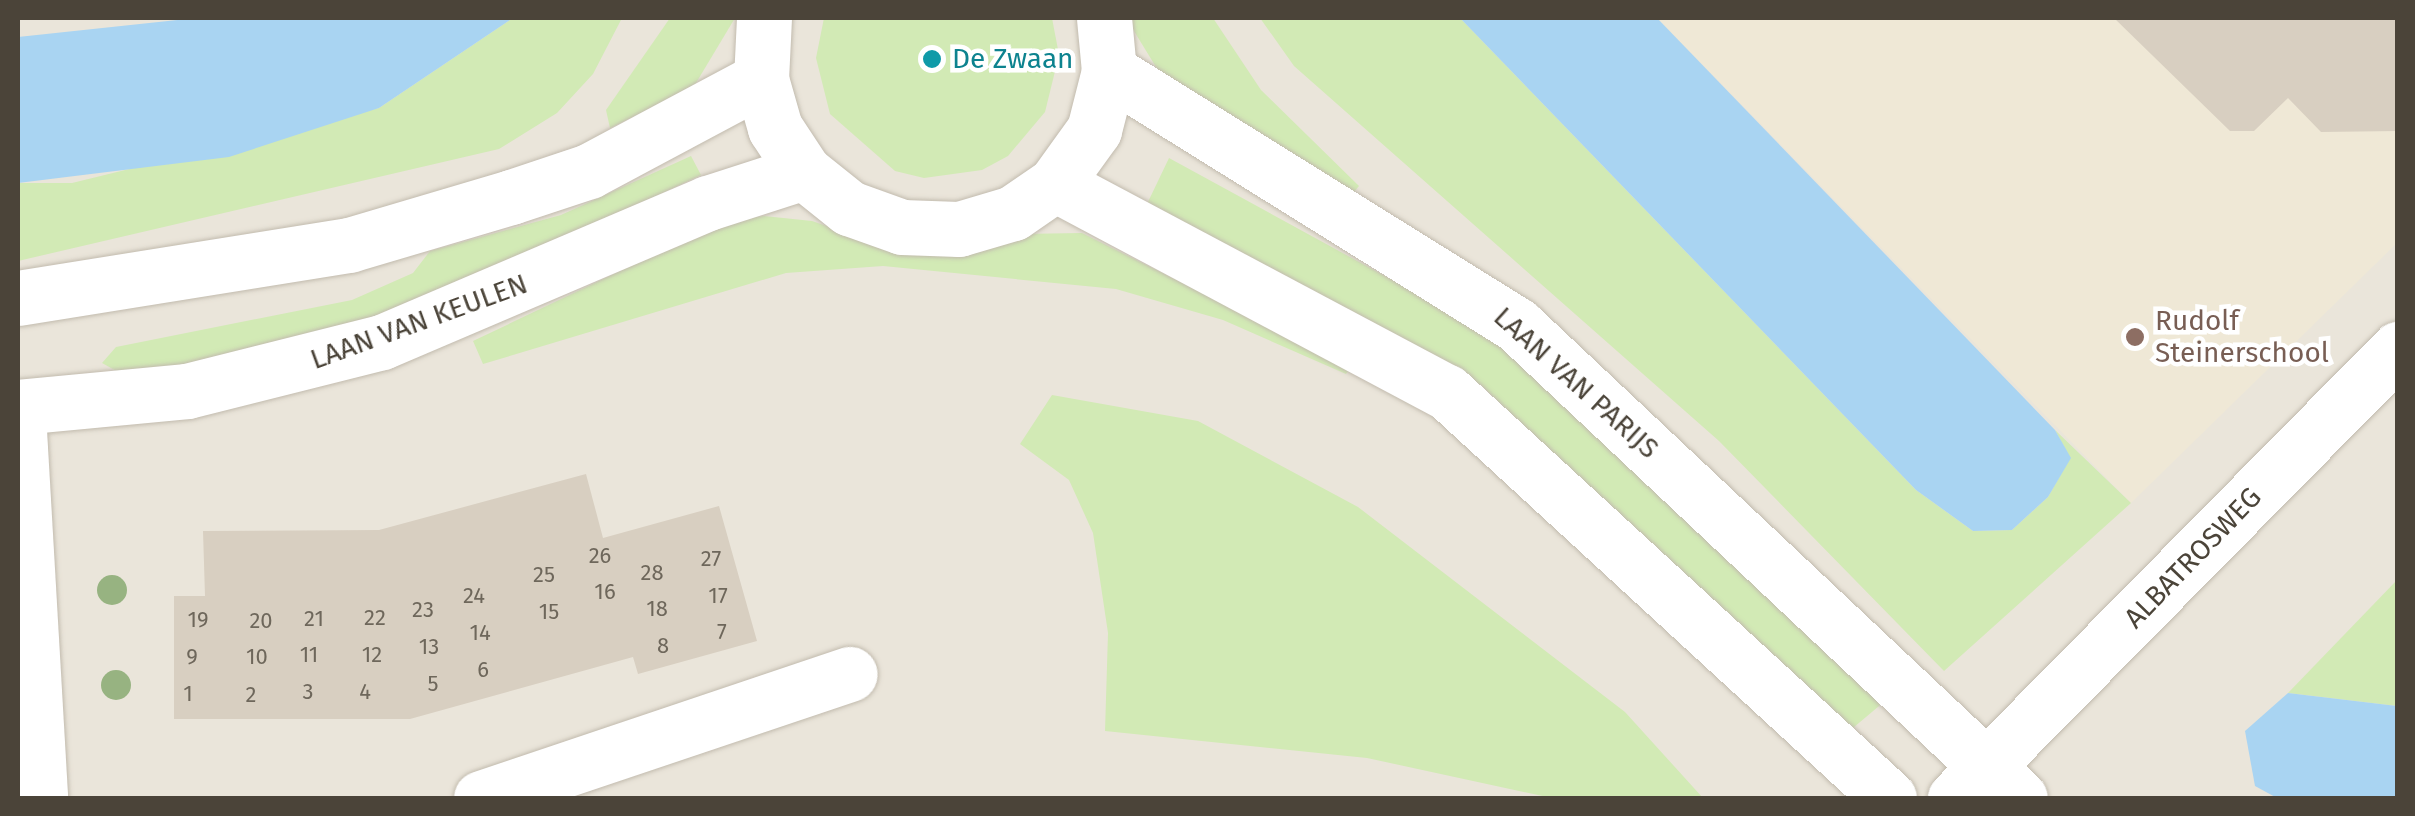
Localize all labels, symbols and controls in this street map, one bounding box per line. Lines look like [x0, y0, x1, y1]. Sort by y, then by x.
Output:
place label: De Zwaan [952, 42, 1074, 76]
marker: De Zwaan [921, 48, 943, 70]
street label: LAAN VAN KEULEN [306, 267, 532, 377]
street label: LAAN VAN PARIJS [1487, 300, 1665, 466]
place label: Rudolf Steinerschool [2155, 304, 2329, 370]
marker: Rudolf Steinerschool [2124, 326, 2146, 348]
street label: ALBATROSWEG [2118, 481, 2268, 635]
house number: 26 [589, 543, 611, 569]
house number: 27 [701, 546, 721, 572]
house number: 28 [640, 560, 664, 586]
house number: 25 [533, 562, 555, 588]
house number: 16 [594, 579, 616, 605]
house number: 24 [463, 583, 485, 609]
house number: 17 [708, 583, 728, 609]
house number: 18 [646, 596, 668, 622]
house number: 23 [412, 597, 434, 623]
house number: 15 [539, 599, 559, 625]
house number: 22 [364, 605, 386, 631]
house number: 21 [304, 606, 324, 632]
house number: 19 [187, 607, 209, 633]
house number: 20 [249, 608, 273, 634]
house number: 7 [717, 619, 727, 645]
house number: 14 [469, 620, 491, 646]
house number: 8 [657, 633, 669, 659]
house number: 13 [419, 634, 439, 660]
house number: 11 [300, 642, 318, 668]
house number: 12 [362, 642, 382, 668]
house number: 9 [186, 644, 198, 670]
house number: 10 [246, 644, 268, 670]
house number: 6 [477, 657, 489, 683]
house number: 5 [427, 671, 439, 697]
house number: 3 [303, 679, 313, 705]
house number: 4 [359, 679, 371, 705]
house number: 1 [183, 681, 193, 707]
house number: 2 [246, 682, 256, 708]

